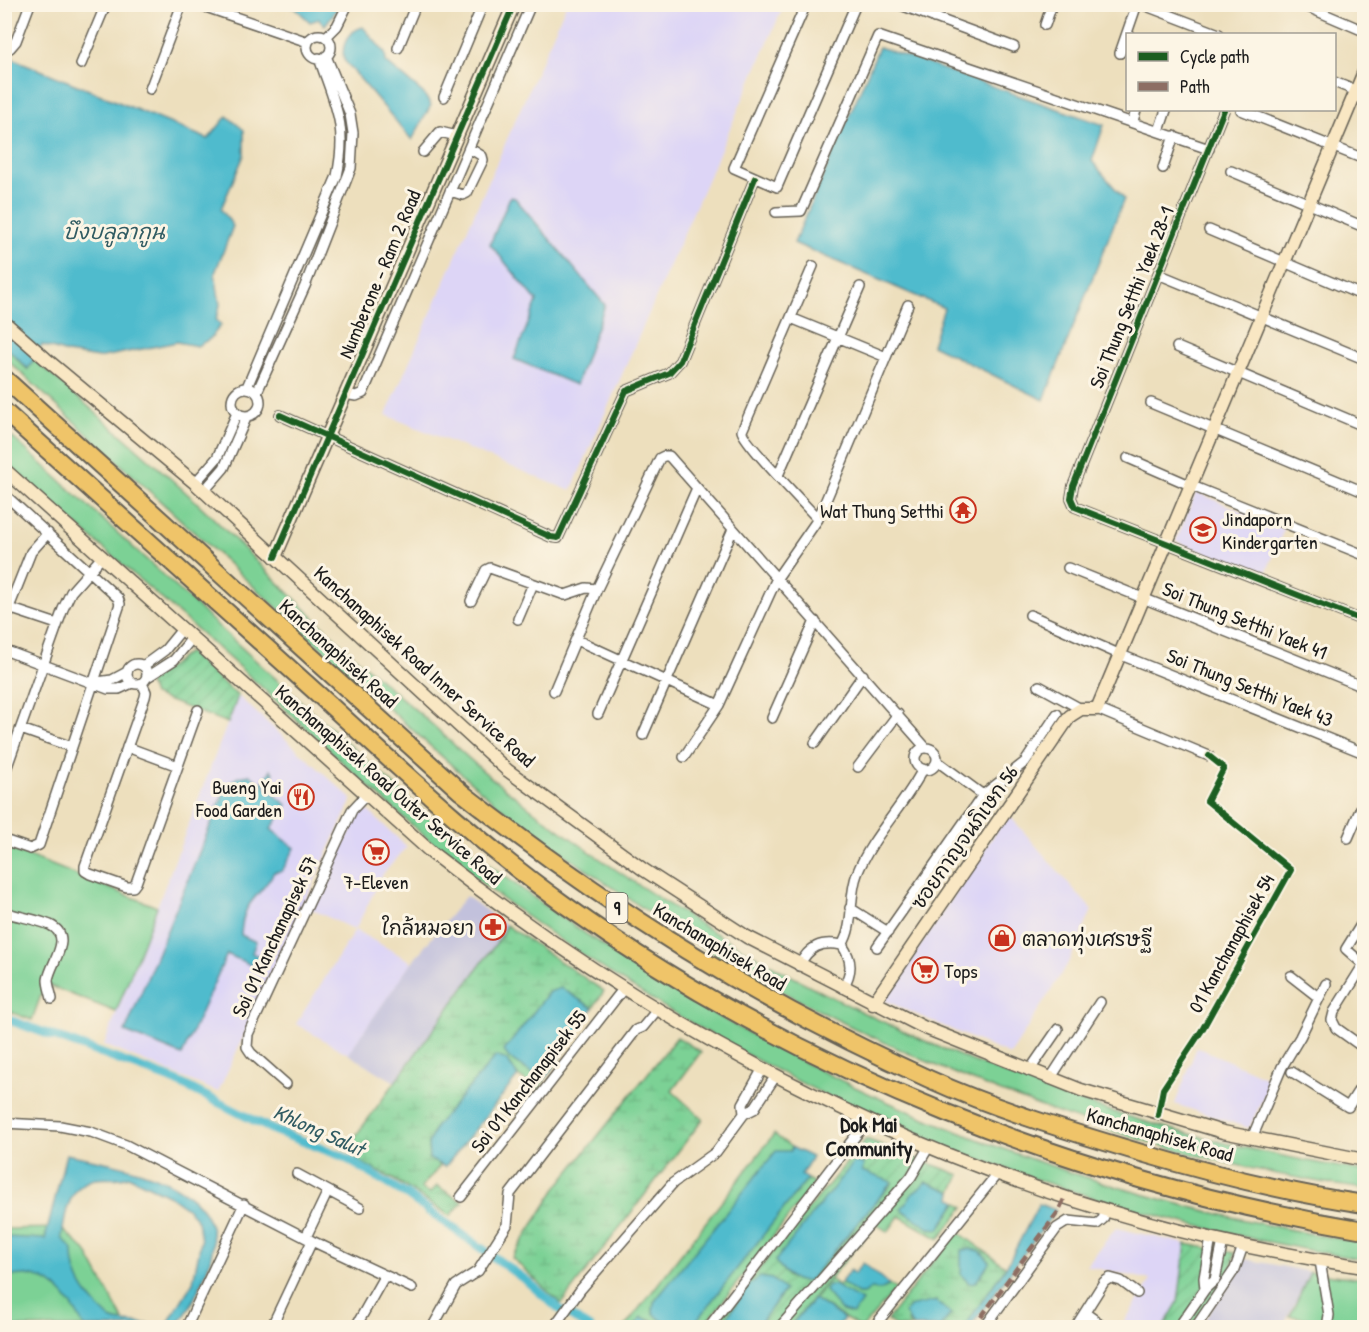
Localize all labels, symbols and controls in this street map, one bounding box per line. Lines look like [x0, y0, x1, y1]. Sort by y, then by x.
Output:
legend [1126, 33, 1336, 111]
text: Cycle path [1180, 44, 1250, 69]
text: Path [1180, 74, 1210, 99]
street label: Numberone - Ram 2 Road [331, 186, 427, 362]
street label: Soi Thung Setthi Yaek 28-1 [1082, 202, 1180, 392]
water label: บึงบลูลากูน [63, 217, 166, 248]
temple icon: Wat Thung Setthi [948, 495, 978, 525]
place label: Wat Thung Setthi [820, 497, 944, 524]
place label: Jindaporn Kindergarten [1222, 505, 1318, 555]
school or university icon: Jindaporn Kindergarten [1188, 515, 1218, 545]
street label: Kanchanaphisek Road Inner Service Road [309, 559, 542, 773]
street label: Soi Thung Setthi Yaek 41 [1159, 575, 1331, 665]
street label: Kanchanaphisek Road [274, 592, 404, 714]
street label: Soi Thung Setthi Yaek 43 [1163, 641, 1337, 733]
street label: Kanchanaphisek Road Outer Service Road [270, 678, 508, 890]
street label: ซอยกาญจนภิเษก 56 [904, 760, 1024, 914]
place label: Bueng Yai Food Garden [195, 773, 282, 823]
restaurant icon: Bueng Yai Food Garden [286, 782, 316, 812]
supermarket icon: 7-Eleven [361, 837, 391, 867]
street label: Soi 01 Kanchanapisek 57 [225, 851, 323, 1021]
place label: 7-Eleven [343, 868, 409, 895]
street label: 01 Kanchanaphisek 54 [1182, 869, 1280, 1017]
road number: 9 [606, 893, 628, 923]
street label: Kanchanaphisek Road [648, 896, 792, 997]
pharmacy icon: ใกล้หมอยา [478, 912, 508, 942]
place label: ใกล้หมอยา [382, 914, 474, 941]
shop icon: ตลาดทุ่งเศรษฐี [987, 923, 1017, 953]
place label: ตลาดทุ่งเศรษฐี [1022, 925, 1152, 955]
supermarket icon: Tops [910, 955, 940, 985]
place label: Tops [944, 957, 978, 984]
street label: Soi 01 Kanchanapisek 55 [464, 1004, 592, 1158]
water label: Khlong Salut [269, 1097, 372, 1164]
street label: Kanchanaphisek Road [1084, 1100, 1236, 1168]
district label: Dok Mai Community [825, 1110, 913, 1164]

